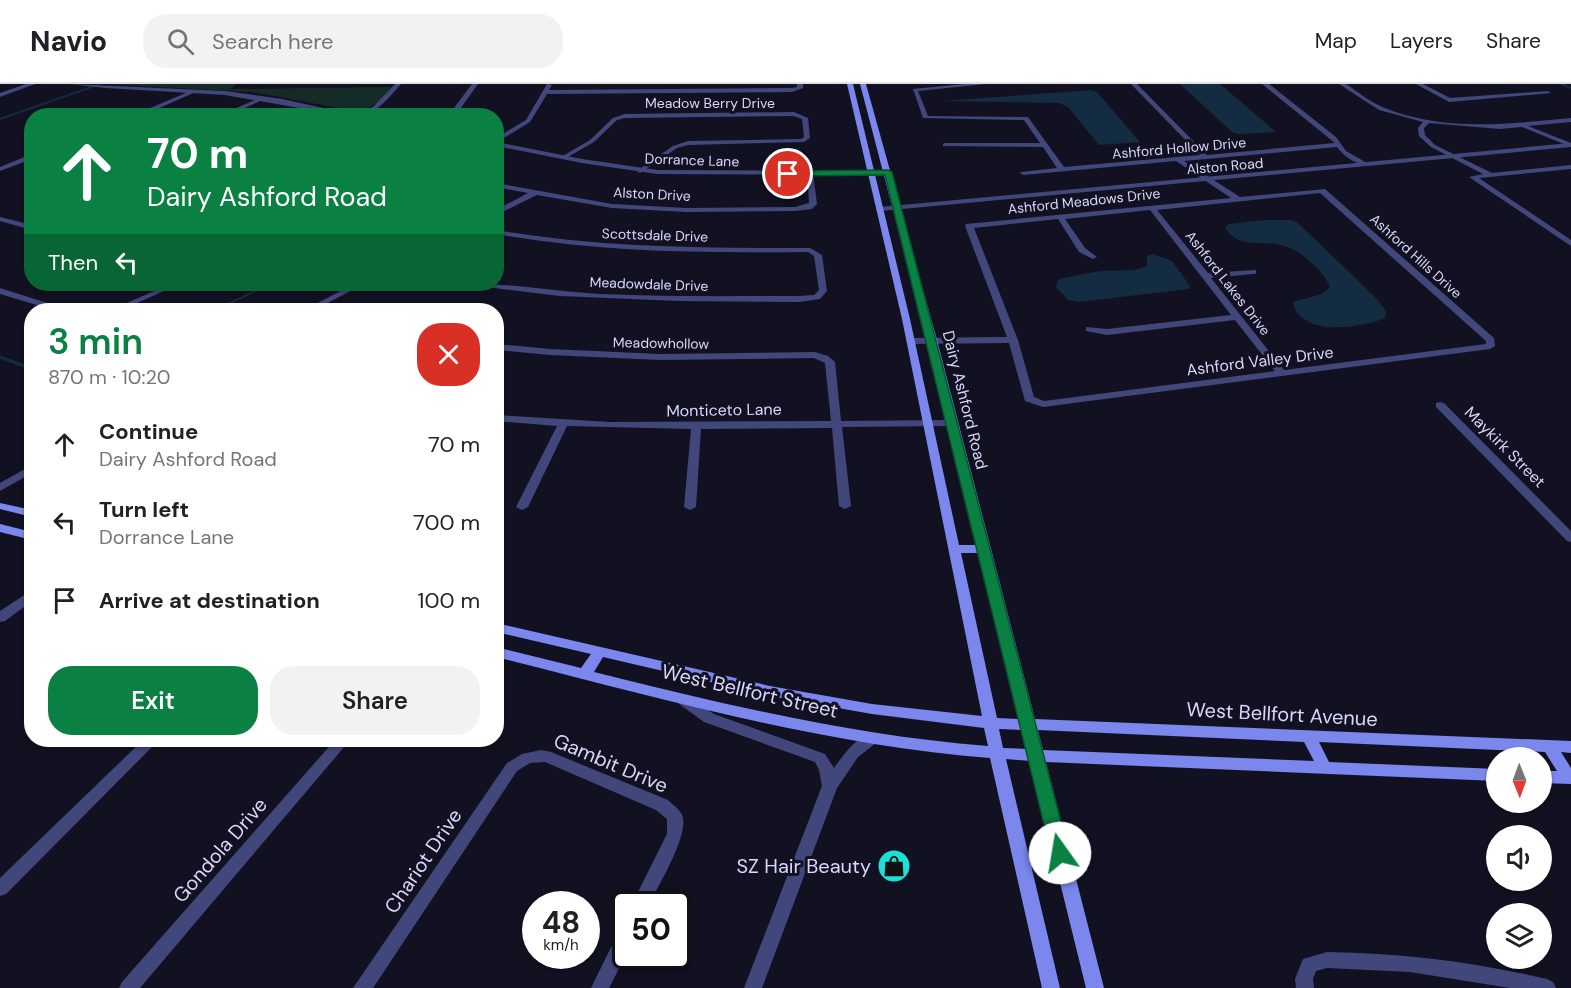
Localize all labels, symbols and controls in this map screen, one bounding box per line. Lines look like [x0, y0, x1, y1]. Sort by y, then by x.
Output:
search box [143, 14, 563, 68]
text: Navio [30, 23, 107, 60]
icon: search [164, 25, 197, 58]
text: Search here [212, 27, 333, 56]
text: Map [1315, 27, 1357, 55]
text: Layers [1390, 27, 1453, 55]
text: Share [1486, 27, 1541, 55]
street label: Meadow Berry Drive [645, 94, 775, 112]
text: 70 m [147, 126, 248, 181]
icon: ahead [48, 132, 126, 210]
street label: Ashford Hollow Drive [1111, 133, 1247, 163]
pin [762, 148, 813, 199]
street label: Dorrance Lane [644, 149, 740, 171]
street label: Alston Road [1186, 154, 1264, 178]
icon: arrive [771, 157, 804, 190]
text: Dairy Ashford Road [147, 179, 387, 214]
street label: Alston Drive [613, 183, 691, 205]
street label: Ashford Meadows Drive [1007, 184, 1161, 218]
street label: Ashford Hills Drive [1366, 210, 1466, 302]
street label: Scottsdale Drive [601, 224, 709, 246]
street label: Ashford Lakes Drive [1182, 227, 1275, 339]
icon: left [110, 246, 143, 279]
text: Then [48, 248, 98, 277]
street label: Meadowdale Drive [589, 273, 709, 295]
text: 3 min [48, 318, 143, 365]
button: close [417, 323, 480, 386]
street label: Dairy Ashford Road [938, 328, 992, 472]
street label: Meadowhollow [613, 333, 710, 353]
street label: Ashford Valley Drive [1185, 342, 1335, 380]
text: 870 m · 10:20 [48, 364, 170, 390]
street label: Monticeto Lane [666, 398, 782, 422]
street label: Maykirk Street [1460, 402, 1550, 492]
text: Continue [99, 417, 198, 446]
icon: ahead [48, 428, 81, 461]
text: 70 m [428, 430, 480, 459]
text: Dairy Ashford Road [99, 446, 277, 472]
text: Turn left [99, 495, 189, 524]
icon: left [48, 506, 81, 539]
text: 700 m [413, 508, 480, 537]
text: Dorrance Lane [99, 524, 234, 550]
icon: arrive [48, 584, 81, 617]
text: Arrive at destination [99, 586, 320, 615]
text: 100 m [418, 586, 480, 615]
street label: West Bellfort Street [659, 658, 841, 724]
button: Exit [48, 666, 258, 735]
button: Share [270, 666, 480, 735]
street label: West Bellfort Avenue [1186, 696, 1378, 732]
street label: Gambit Drive [550, 727, 672, 799]
north arrow [1486, 747, 1552, 813]
map controls [1486, 747, 1552, 969]
street label: Gondola Drive [167, 792, 273, 908]
street label: Chariot Drive [378, 804, 468, 918]
position arrow [1028, 821, 1092, 885]
button: sound [1486, 825, 1552, 891]
shop icon: SZ Hair Beauty [876, 848, 912, 884]
place label: SZ Hair Beauty [737, 853, 871, 879]
speed limit sign: 50 [612, 891, 690, 969]
text: 48 [542, 903, 580, 942]
button: layers [1486, 903, 1552, 969]
text: km/h [543, 935, 579, 955]

